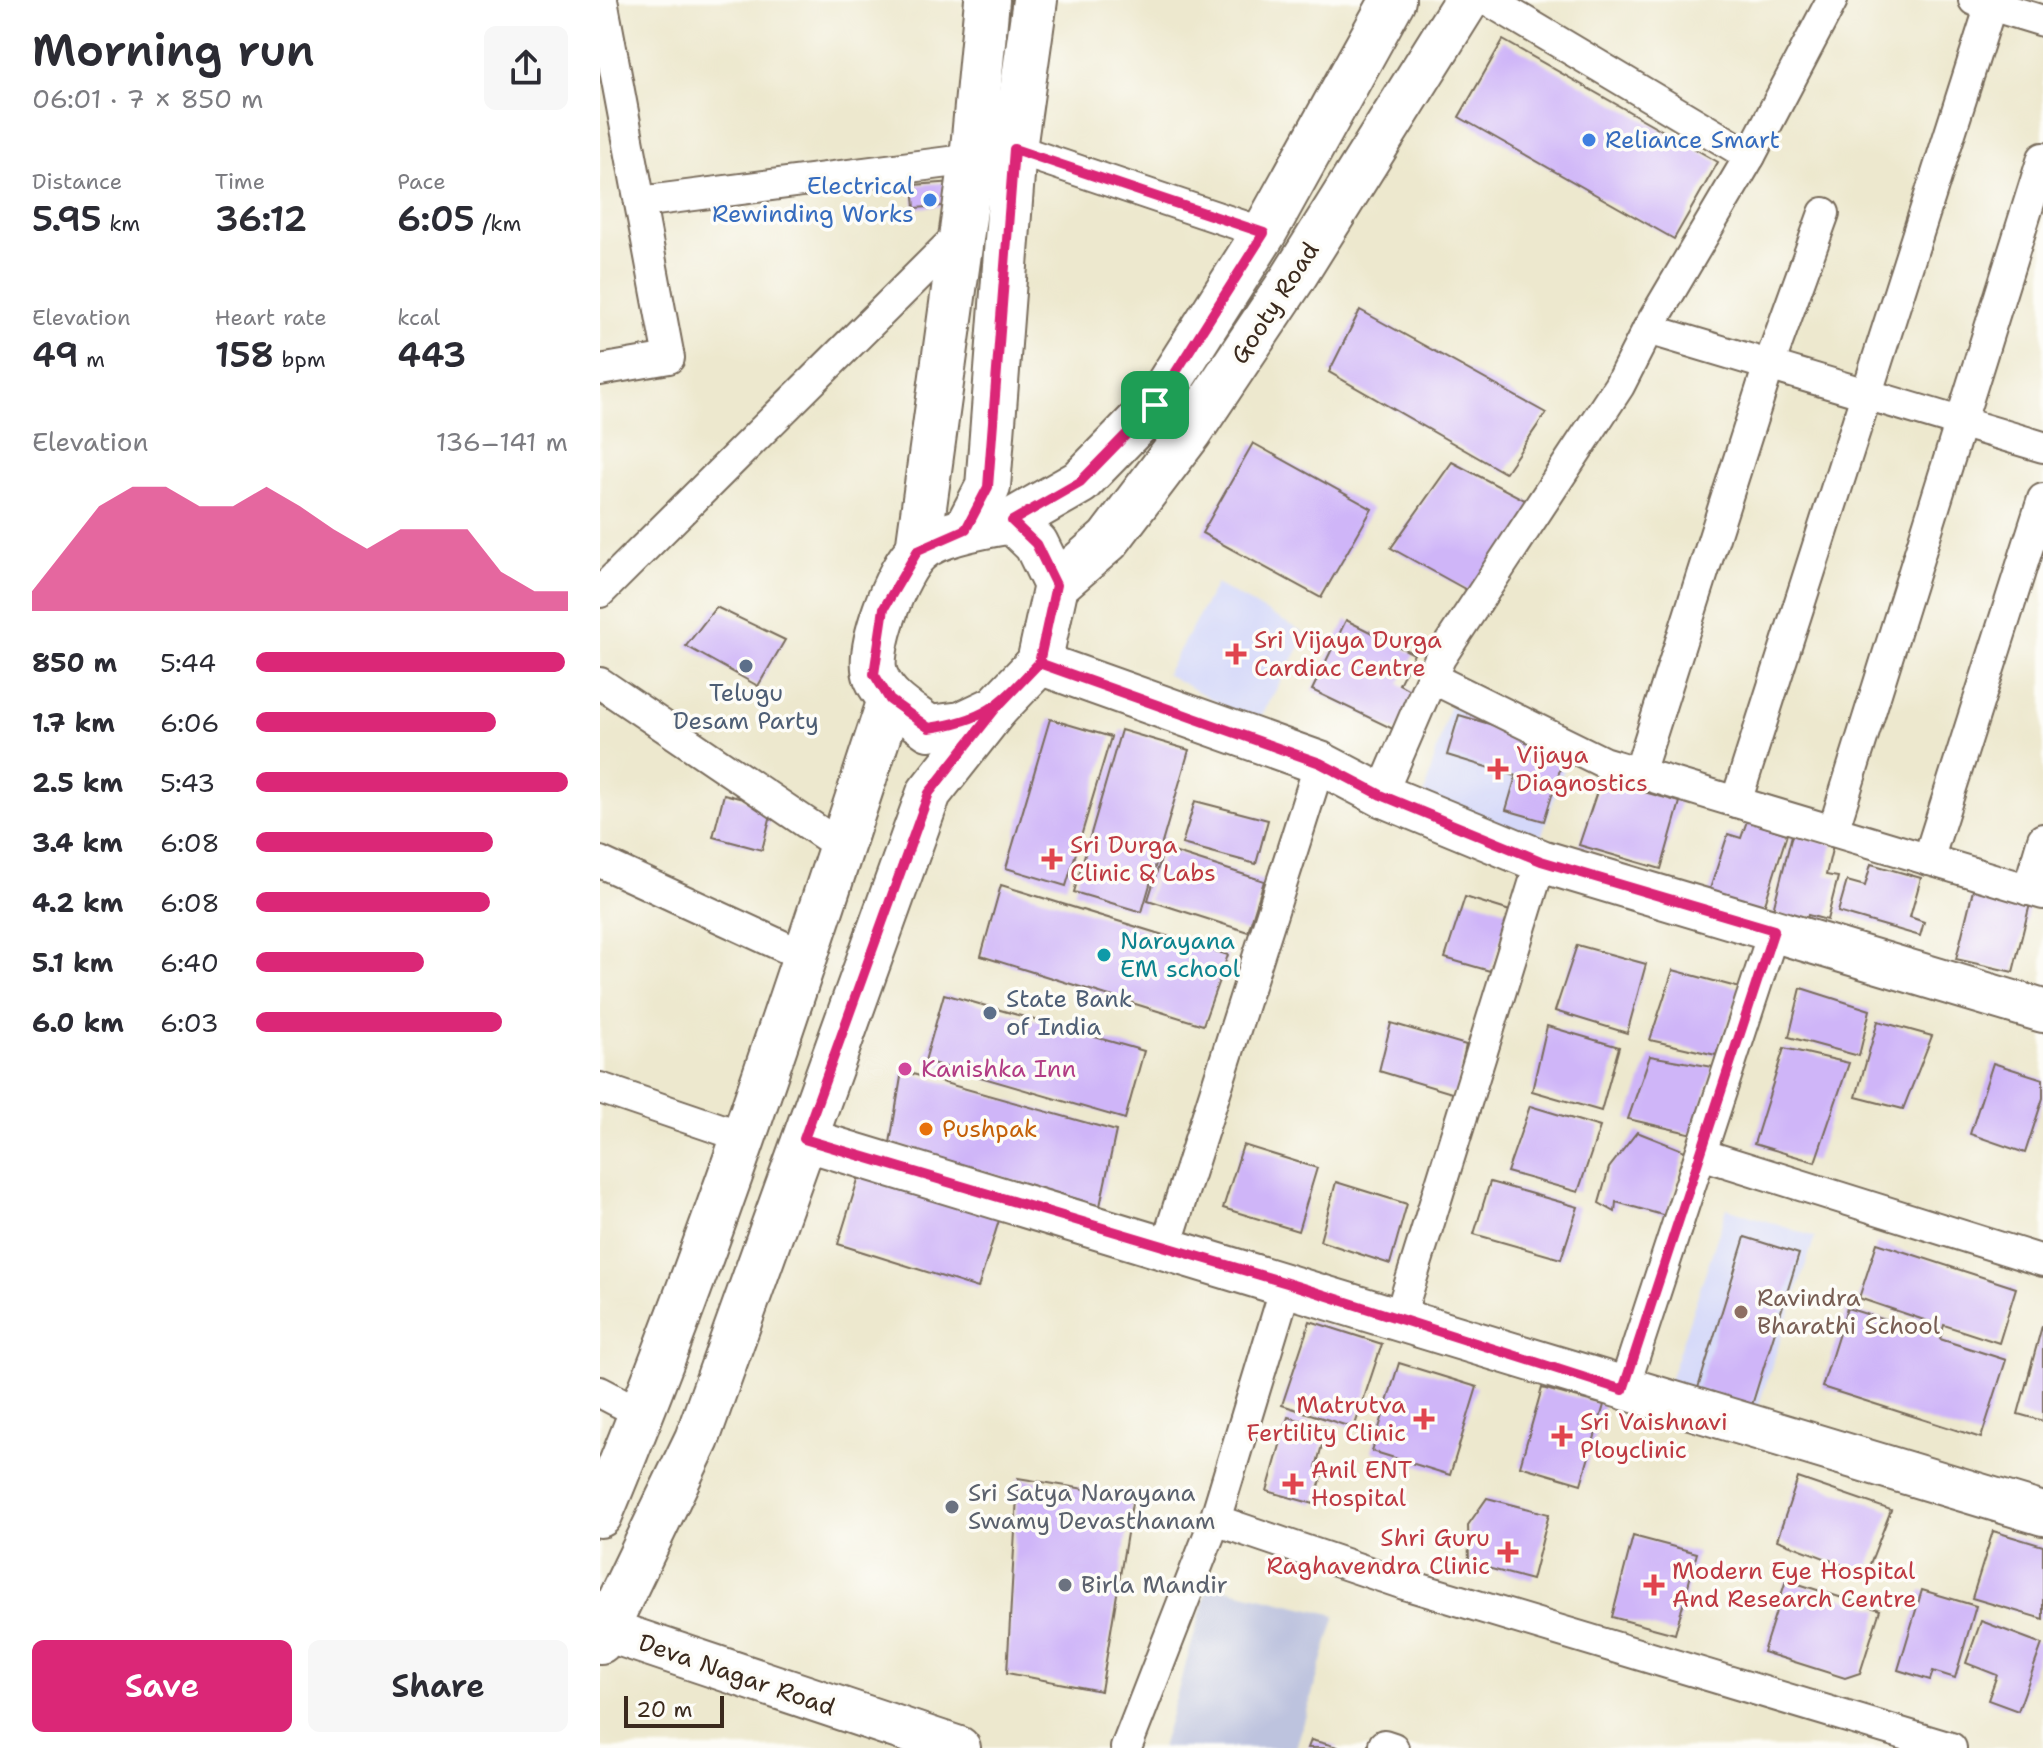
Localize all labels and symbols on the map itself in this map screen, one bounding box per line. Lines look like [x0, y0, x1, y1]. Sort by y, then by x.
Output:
place label: Reliance Smart [1605, 124, 1780, 156]
marker: Reliance Smart [1580, 131, 1598, 149]
place label: Electrical Rewinding Works [712, 170, 915, 230]
marker: Electrical Rewinding Works [921, 191, 939, 209]
street label: Gooty Road [1224, 236, 1326, 370]
pin [1121, 371, 1189, 439]
place label: Sri Vijaya Durga Cardiac Centre [1254, 624, 1442, 684]
marker: Sri Vijaya Durga Cardiac Centre [1225, 643, 1247, 665]
marker: Telugu Desam Party [737, 657, 755, 675]
place label: Telugu Desam Party [673, 677, 819, 737]
place label: Vijaya Diagnostics [1516, 739, 1648, 799]
marker: Vijaya Diagnostics [1487, 758, 1509, 780]
place label: Sri Durga Clinic & Labs [1070, 829, 1216, 889]
marker: Sri Durga Clinic & Labs [1041, 848, 1063, 870]
place label: Narayana EM school [1120, 925, 1241, 985]
marker: Narayana EM school [1095, 946, 1113, 964]
place label: State Bank of India [1006, 983, 1133, 1043]
marker: State Bank of India [981, 1004, 999, 1022]
place label: Kanishka Inn [921, 1053, 1076, 1085]
marker: Kanishka Inn [896, 1060, 914, 1078]
place label: Pushpak [942, 1113, 1038, 1145]
marker: Pushpak [917, 1120, 935, 1138]
place label: Ravindra Bharathi School [1757, 1282, 1941, 1342]
marker: Ravindra Bharathi School [1732, 1303, 1750, 1321]
place label: Matrutva Fertility Clinic [1247, 1389, 1406, 1449]
place label: Sri Vaishnavi Ployclinic [1580, 1406, 1728, 1466]
marker: Matrutva Fertility Clinic [1413, 1408, 1435, 1430]
marker: Sri Vaishnavi Ployclinic [1551, 1425, 1573, 1447]
place label: Anil ENT Hospital [1311, 1454, 1412, 1514]
marker: Anil ENT Hospital [1282, 1473, 1304, 1495]
place label: Sri Satya Narayana Swamy Devasthanam [968, 1477, 1216, 1537]
marker: Sri Satya Narayana Swamy Devasthanam [943, 1498, 961, 1516]
place label: Shri Guru Raghavendra Clinic [1267, 1522, 1490, 1582]
marker: Shri Guru Raghavendra Clinic [1497, 1541, 1519, 1563]
place label: Modern Eye Hospital And Research Centre [1672, 1555, 1917, 1615]
place label: Birla Mandir [1081, 1569, 1228, 1601]
marker: Modern Eye Hospital And Research Centre [1643, 1574, 1665, 1596]
marker: Birla Mandir [1056, 1576, 1074, 1594]
street label: Deva Nagar Road [634, 1626, 840, 1724]
scale bar [624, 1692, 724, 1728]

